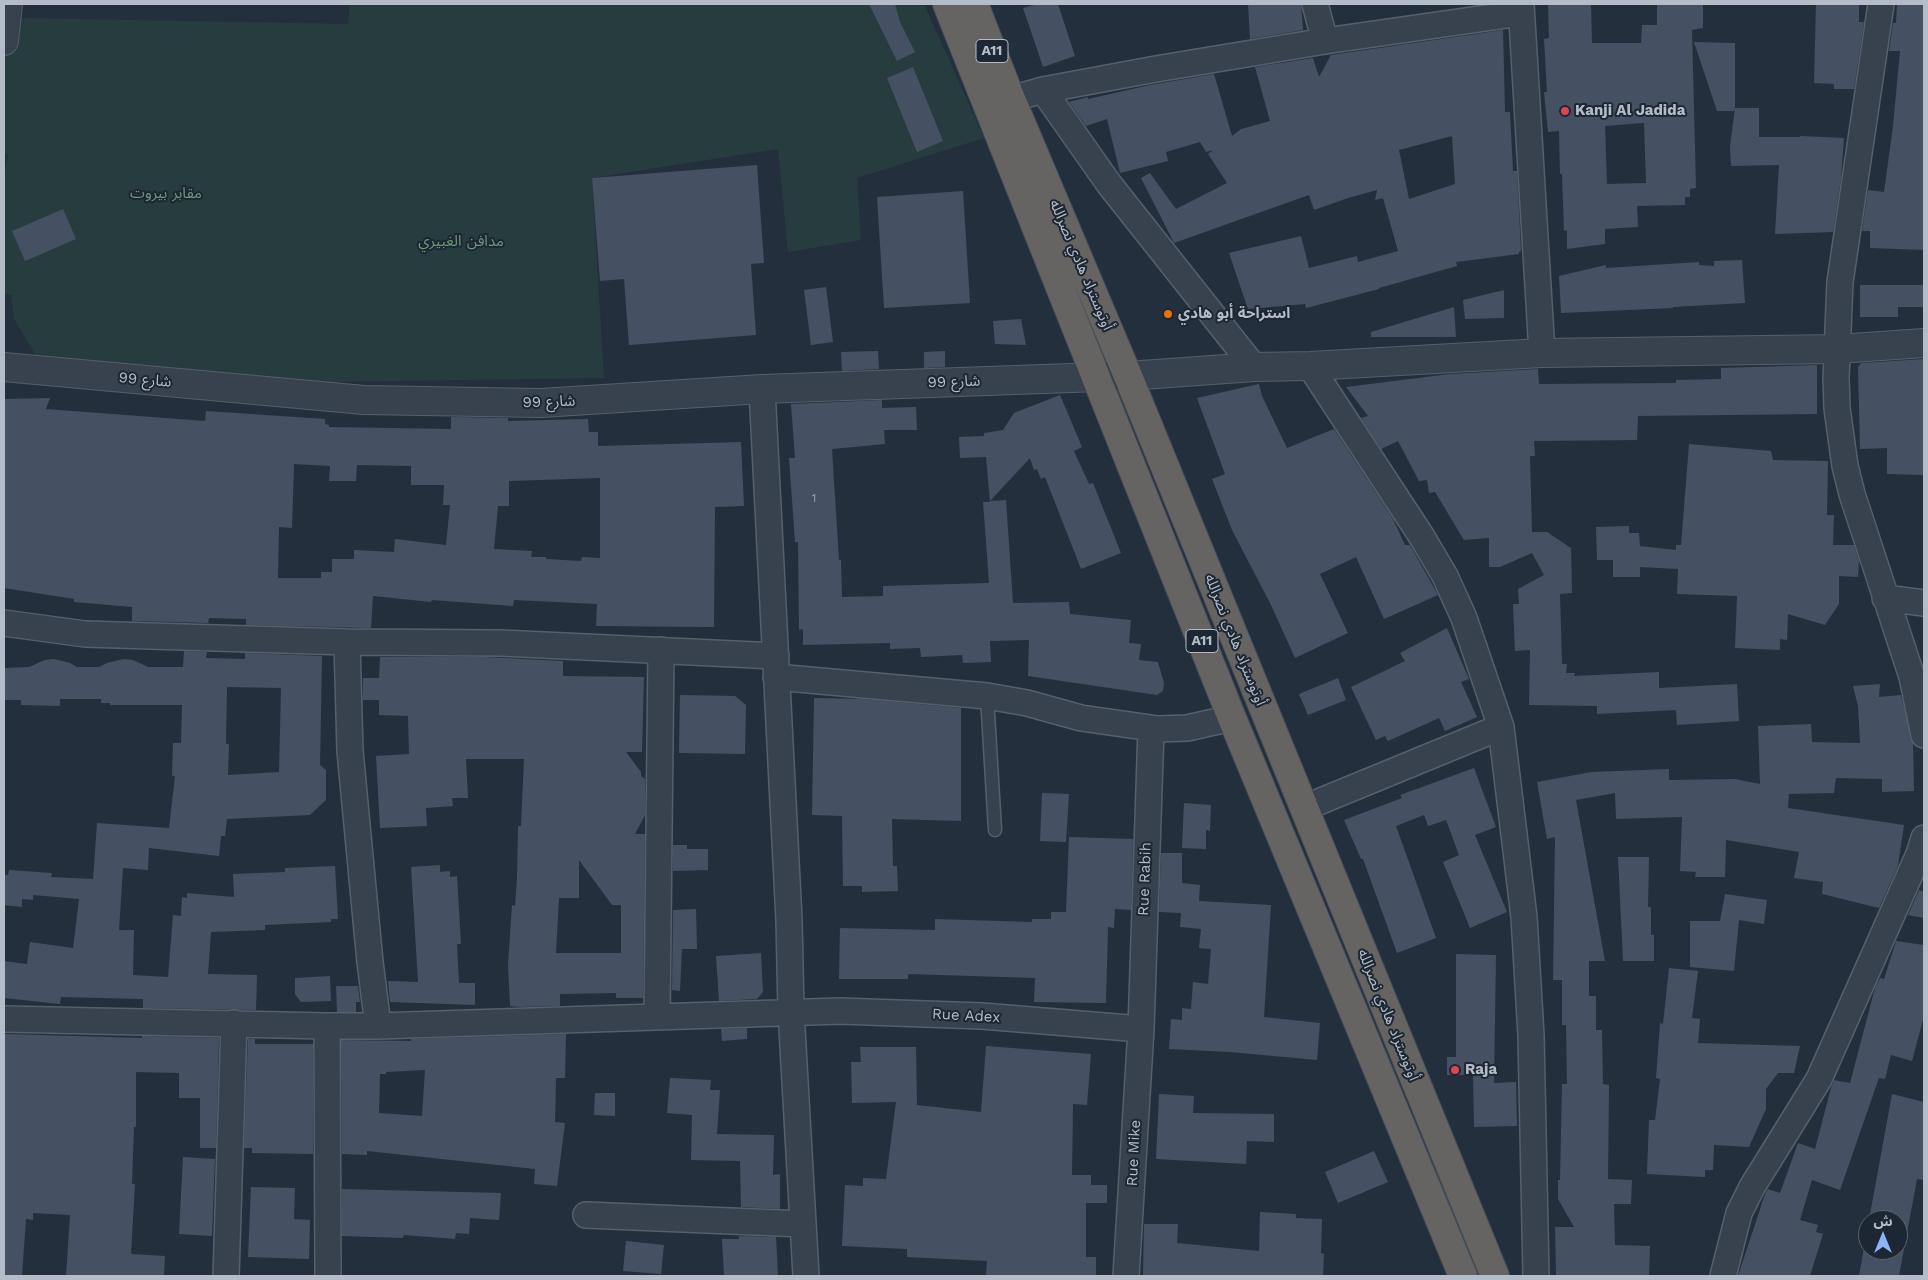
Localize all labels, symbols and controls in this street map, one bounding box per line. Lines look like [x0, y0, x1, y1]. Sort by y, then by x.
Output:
road number: A11 [976, 40, 1008, 62]
place label: Kanji Al Jadida [1575, 102, 1685, 120]
marker: Kanji Al Jadida [1559, 105, 1571, 117]
park label: مقابر بيروت [130, 185, 202, 203]
street label: أوتوستراد هادي نصرالله [1045, 197, 1117, 333]
park label: مدافن الغبيري [418, 233, 504, 251]
place label: استراحة أبو هادي [1178, 305, 1290, 323]
marker: استراحة أبو هادي [1162, 308, 1174, 320]
street label: شارع 99 [118, 369, 172, 391]
street label: شارع 99 [927, 372, 981, 392]
street label: شارع 99 [522, 392, 576, 412]
house number: 1 [812, 491, 816, 505]
street label: أوتوستراد هادي نصرالله [1200, 572, 1270, 708]
road number: A11 [1186, 630, 1218, 652]
street label: Rue Rabih [1135, 842, 1155, 916]
street label: أوتوستراد هادي نصرالله [1353, 947, 1423, 1083]
street label: Rue Adex [931, 1005, 1001, 1027]
place label: Raja [1465, 1061, 1497, 1079]
marker: Raja [1449, 1064, 1461, 1076]
street label: Rue Mike [1123, 1119, 1145, 1187]
north arrow [1858, 1210, 1908, 1260]
text: ش [1873, 1213, 1893, 1229]

